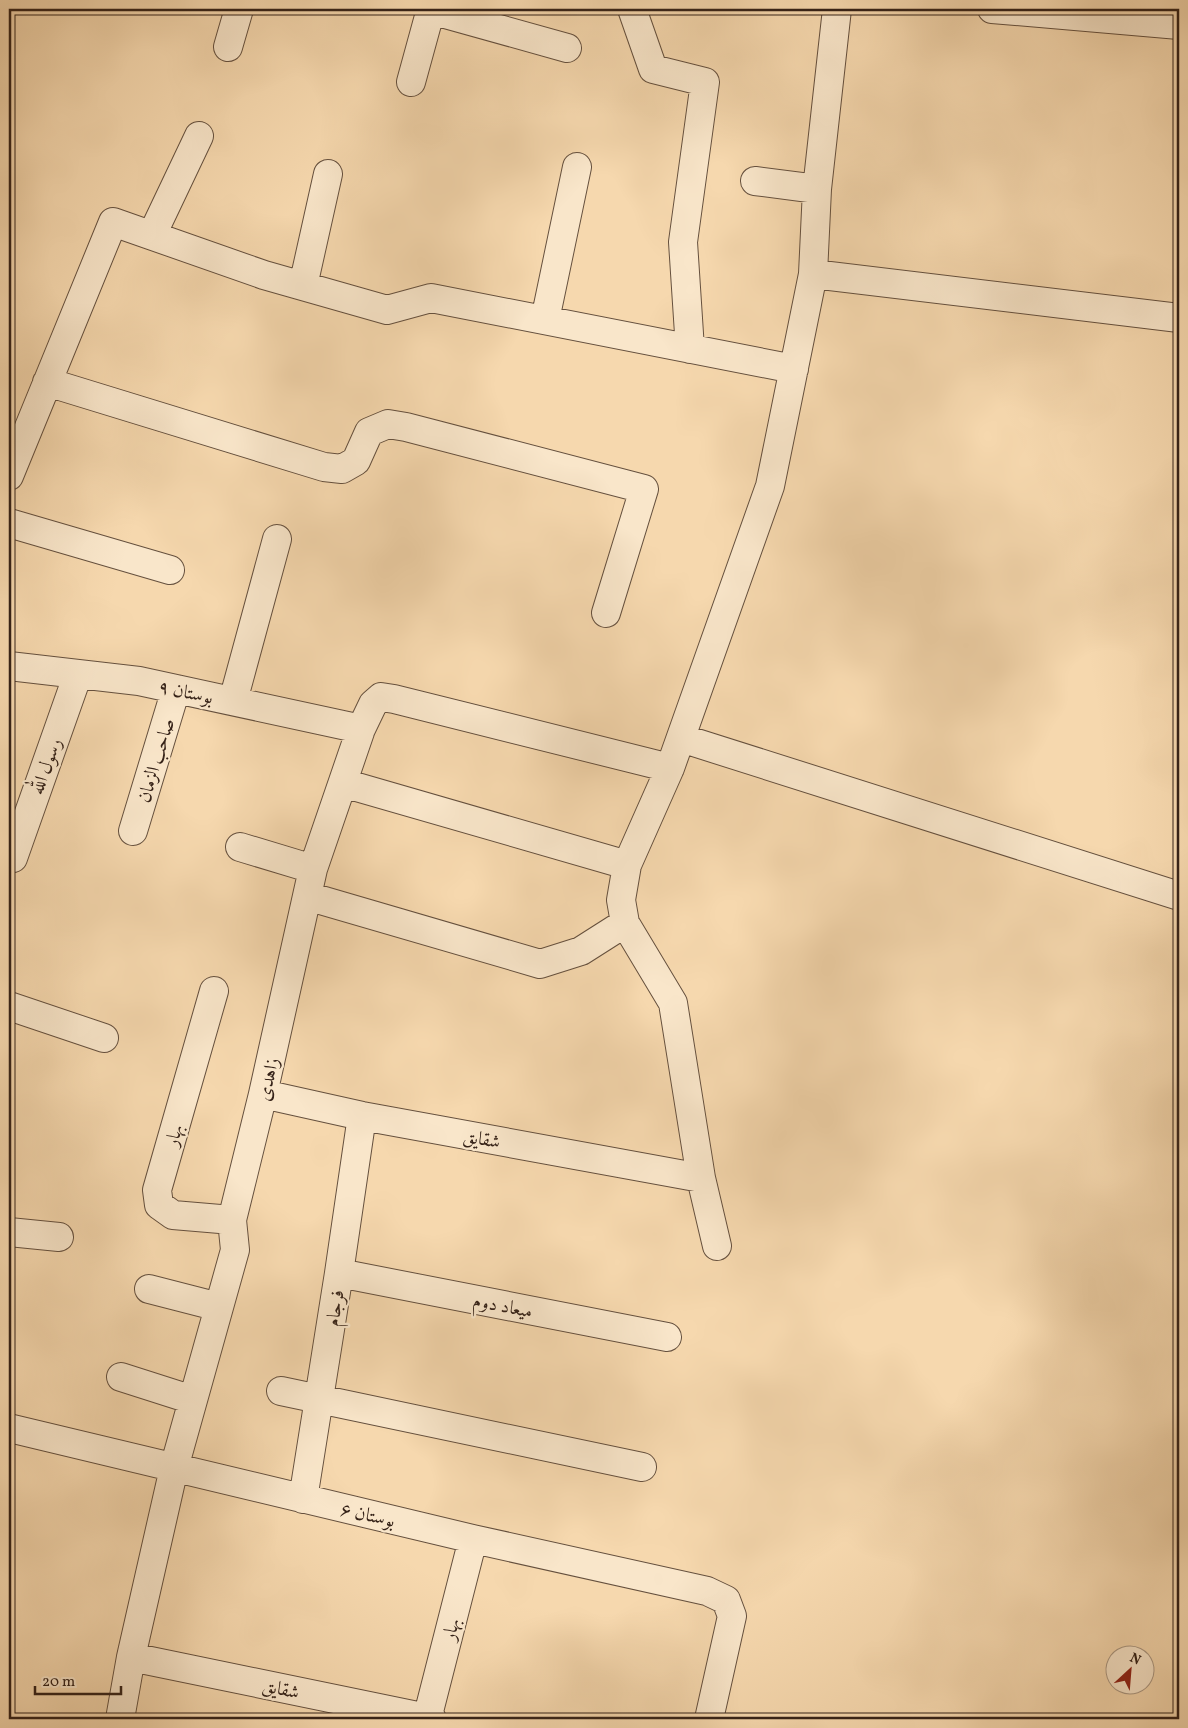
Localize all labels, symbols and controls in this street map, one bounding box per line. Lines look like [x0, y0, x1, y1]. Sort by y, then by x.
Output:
street label: بوستان ۹ [156, 674, 216, 711]
street label: صاحب الزمان [132, 715, 182, 806]
street label: رسول الله [22, 734, 69, 799]
street label: زاهدی [251, 1055, 287, 1104]
street label: بهار [159, 1121, 190, 1152]
street label: شقایق [461, 1124, 502, 1156]
street label: فرجام [320, 1288, 354, 1329]
street label: میعاد دوم [470, 1288, 535, 1327]
street label: بوستان ۶ [337, 1497, 398, 1535]
street label: بهار [436, 1616, 467, 1645]
north arrow [1106, 1646, 1156, 1696]
text: N [1126, 1649, 1144, 1670]
scale bar [35, 1663, 121, 1695]
text: 20 m [42, 1672, 75, 1693]
street label: شقایق [260, 1673, 302, 1707]

